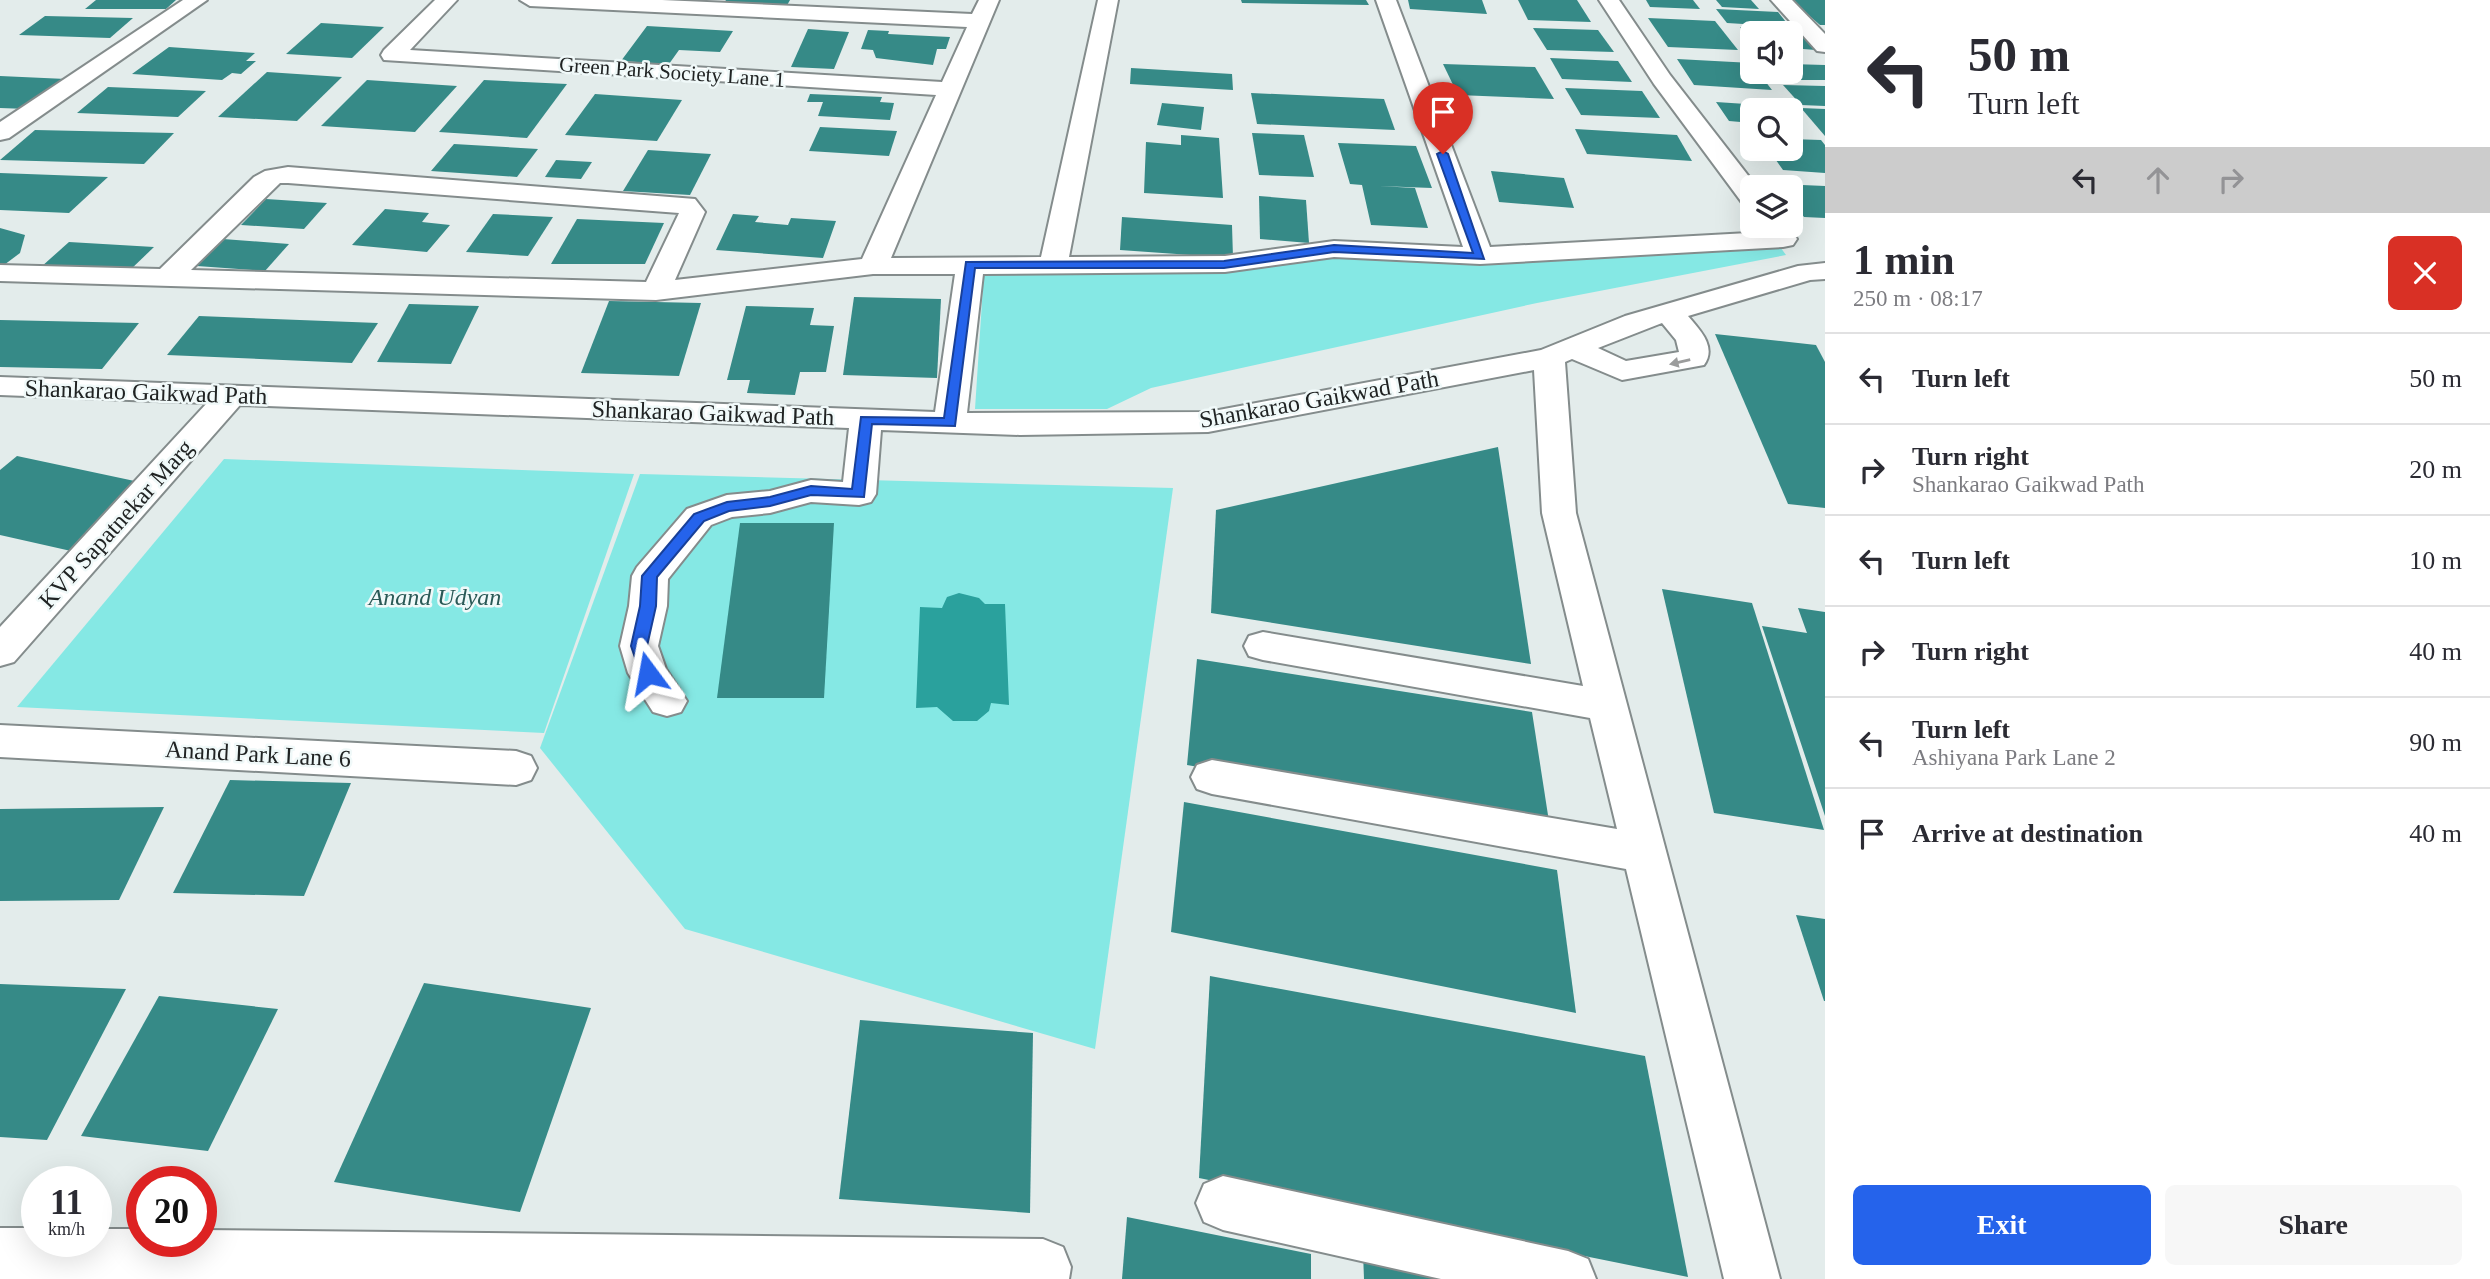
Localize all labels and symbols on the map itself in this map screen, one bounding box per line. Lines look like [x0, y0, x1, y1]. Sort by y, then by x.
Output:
street label: Green Park Society Lane 1 [558, 52, 786, 92]
pin [1413, 82, 1473, 154]
one-way arrow [1669, 356, 1691, 367]
street label: Shankarao Gaikwad Path [1197, 365, 1441, 433]
street label: Shankarao Gaikwad Path [24, 375, 268, 409]
street label: Shankarao Gaikwad Path [591, 396, 835, 430]
street label: KVP Sapatnekar Marg [34, 435, 198, 613]
park label: Anand Udyan [367, 584, 501, 610]
position arrow [611, 636, 685, 710]
street label: Anand Park Lane 6 [164, 736, 352, 772]
speed limit sign: 20 [126, 1166, 217, 1257]

